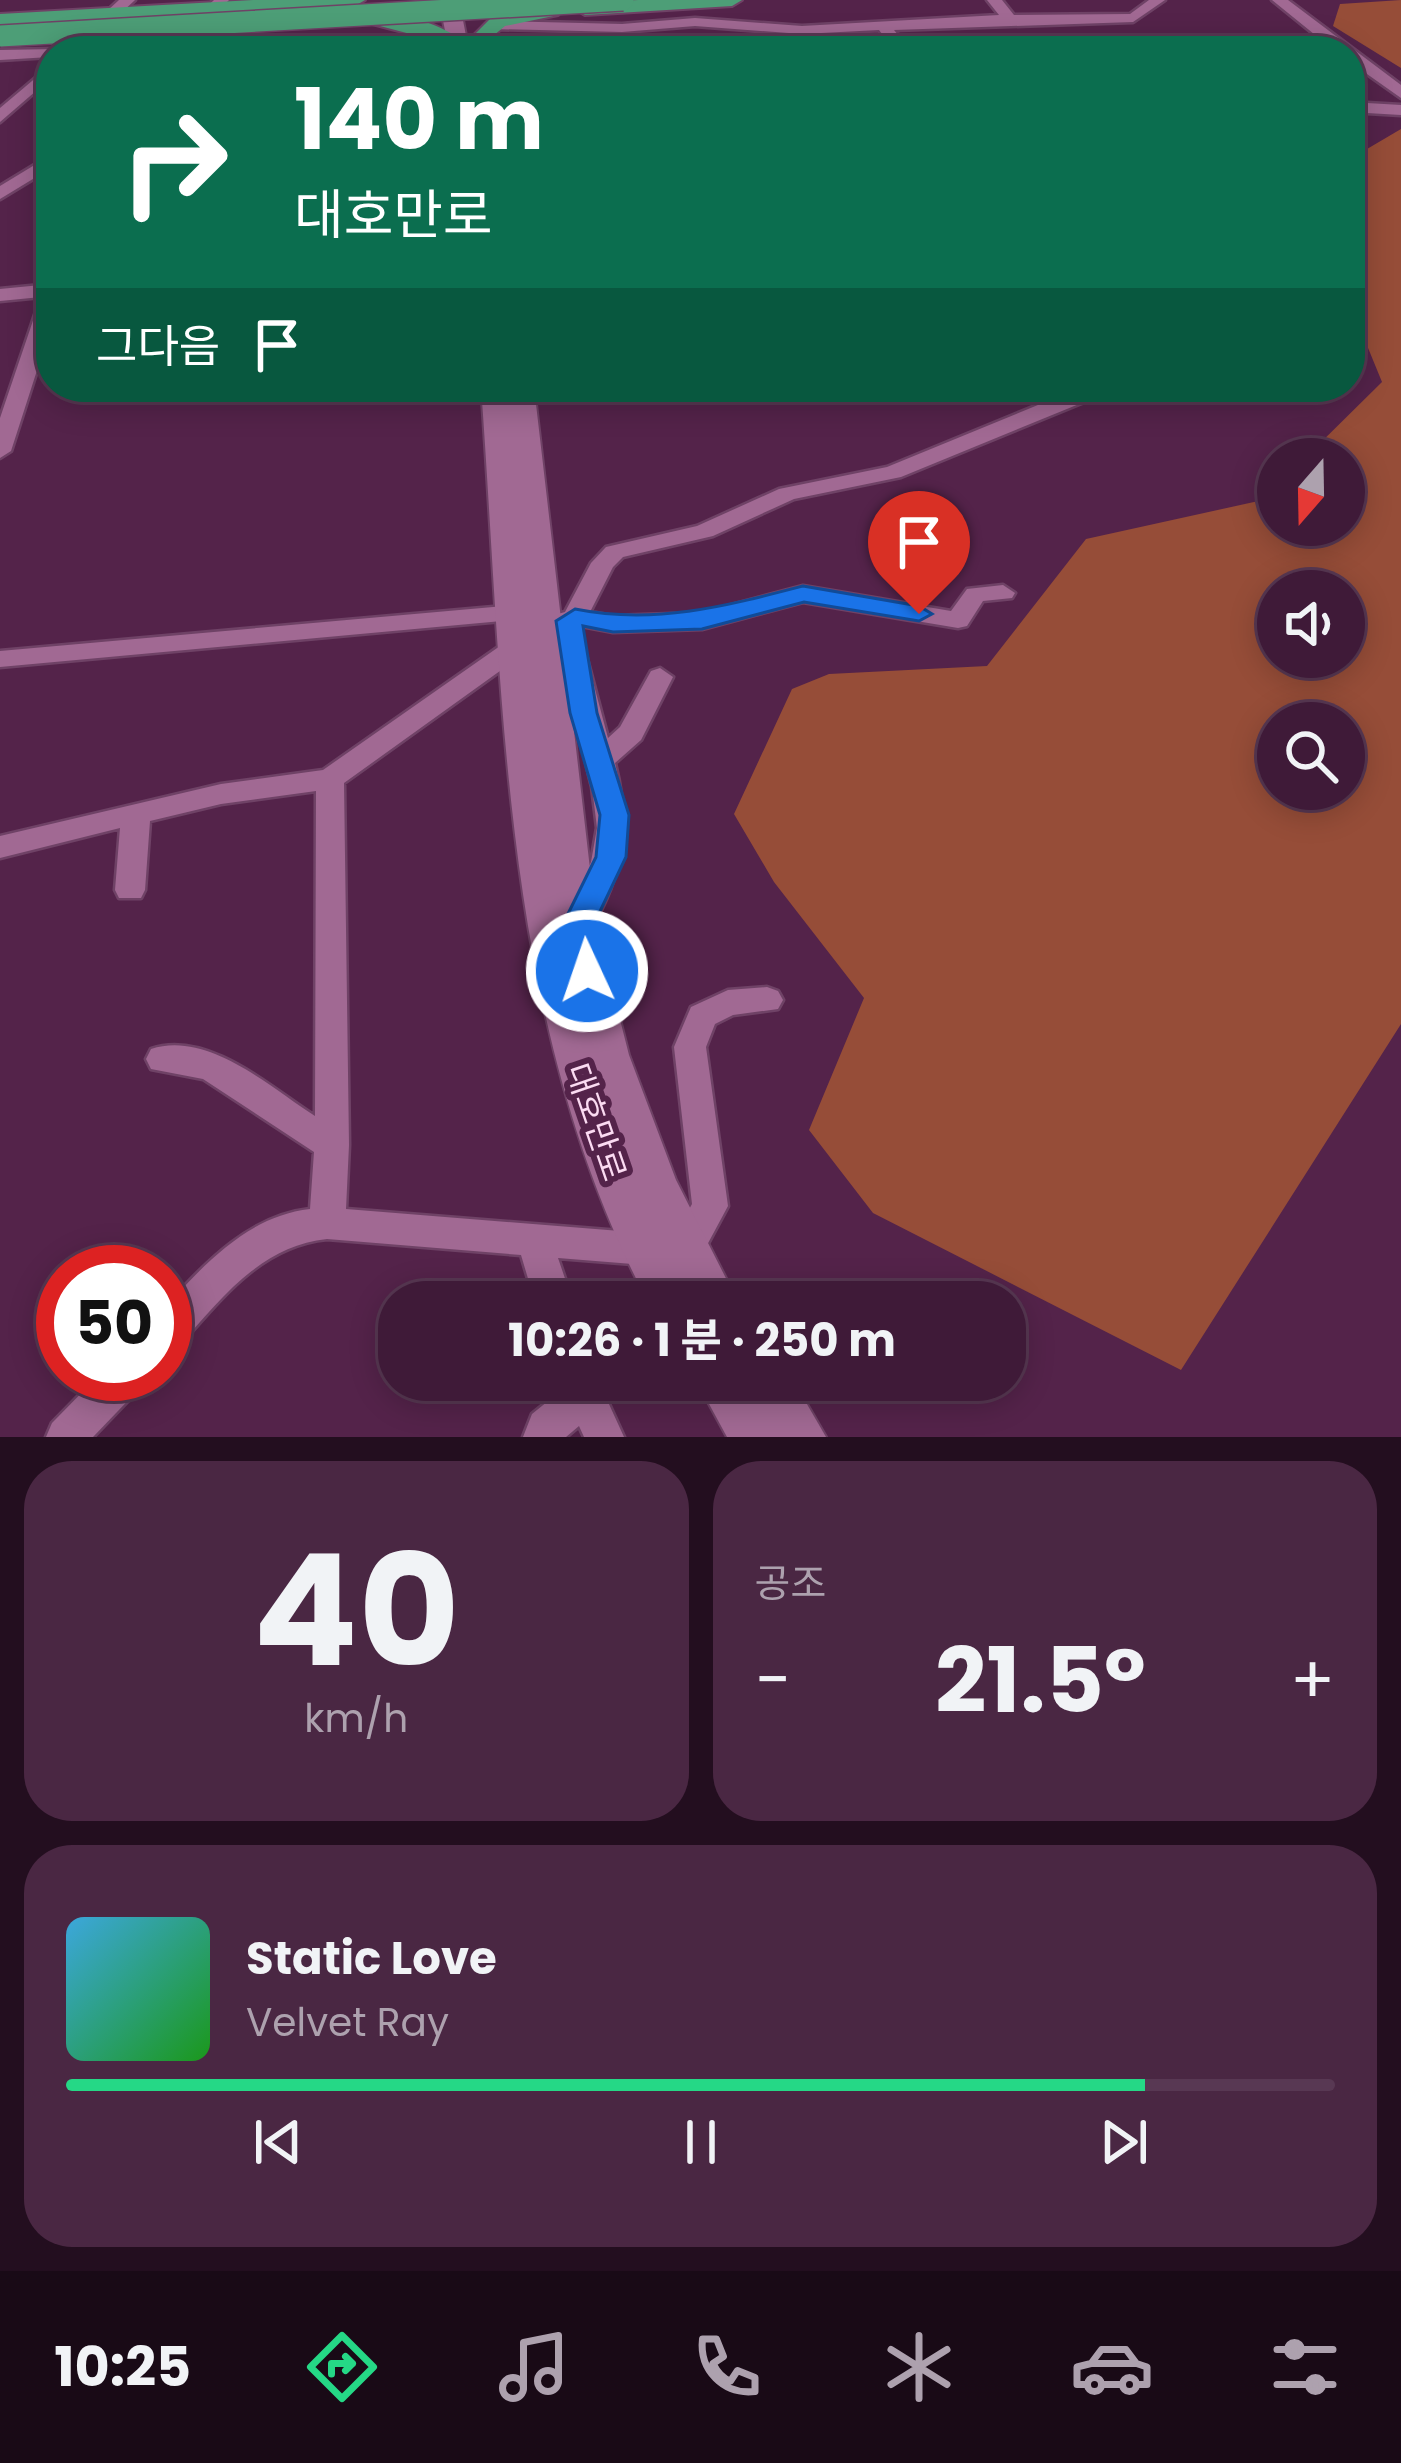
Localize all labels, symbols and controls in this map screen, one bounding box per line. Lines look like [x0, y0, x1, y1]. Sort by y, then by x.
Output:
text: 140 m [294, 61, 544, 178]
icon: right [96, 84, 252, 240]
text: 대호만로 [294, 177, 493, 253]
icon: arrive [244, 312, 310, 378]
text: 그다음 [96, 315, 220, 378]
north arrow [1257, 438, 1365, 546]
map controls [1257, 438, 1365, 810]
pin [868, 491, 970, 614]
icon: arrive [886, 509, 952, 575]
button: sound [1257, 570, 1365, 678]
button: search [1257, 702, 1365, 810]
position arrow [524, 908, 650, 1034]
street label: 대호만로 [554, 1057, 638, 1187]
speed limit sign: 50 [36, 1245, 192, 1401]
text: 10:26 · 1 분 · 250 m [508, 1309, 896, 1372]
text: 40 [253, 1501, 460, 1720]
text: 공조 [755, 1556, 826, 1611]
text: 21.5° [935, 1617, 1146, 1744]
text: − [755, 1634, 791, 1726]
text: + [1290, 1634, 1335, 1726]
text: km/h [304, 1691, 408, 1746]
text: Static Love [246, 1927, 497, 1990]
text: Velvet Ray [246, 1995, 449, 2050]
icon: previous [245, 2109, 311, 2175]
icon: pause [668, 2109, 734, 2175]
icon: next [1091, 2109, 1157, 2175]
icon: directions [300, 2325, 384, 2409]
icon: music [492, 2325, 576, 2409]
icon: phone [685, 2325, 769, 2409]
icon: climate [877, 2325, 961, 2409]
icon: car [1070, 2325, 1154, 2409]
icon: filters [1263, 2325, 1347, 2409]
text: 10:25 [54, 2329, 191, 2405]

